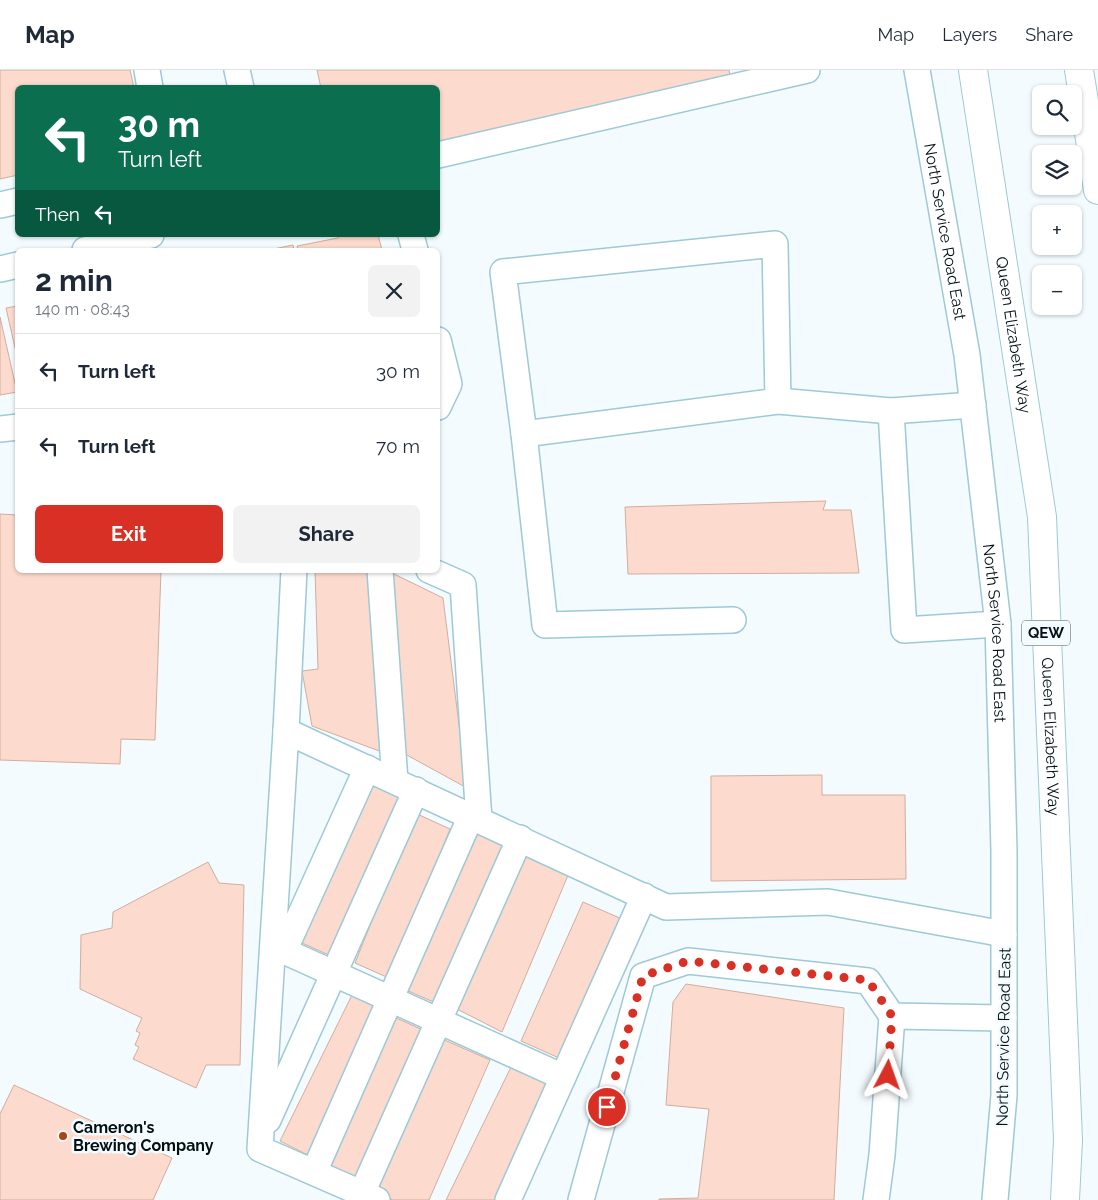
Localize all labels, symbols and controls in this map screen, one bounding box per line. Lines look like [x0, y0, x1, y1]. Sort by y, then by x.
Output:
text: Map [25, 20, 75, 49]
text: Map [878, 24, 914, 45]
text: Layers [942, 24, 997, 45]
text: Share [1025, 24, 1073, 45]
map controls [1032, 85, 1082, 315]
button: search [1032, 85, 1082, 135]
text: 30 m [118, 104, 200, 145]
icon: left [35, 105, 100, 170]
street label: North Service Road East [920, 142, 970, 322]
button: layers [1032, 145, 1082, 195]
text: Turn left [118, 146, 202, 172]
icon: left [90, 200, 118, 228]
text: Then [35, 203, 80, 225]
button: + [1032, 205, 1082, 255]
street label: Queen Elizabeth Way [992, 255, 1035, 415]
text: 2 min [35, 263, 113, 298]
button: close [368, 265, 420, 317]
button: − [1032, 265, 1082, 315]
text: 140 m · 08:43 [35, 300, 130, 319]
icon: left [35, 357, 63, 385]
text: Turn left [78, 360, 155, 382]
text: 30 m [376, 360, 420, 382]
icon: left [35, 432, 63, 460]
text: Turn left [78, 435, 155, 457]
text: 70 m [376, 435, 420, 457]
button: Exit [35, 505, 223, 563]
button: Share [233, 505, 420, 563]
street label: North Service Road East [979, 543, 1010, 723]
road number: QEW [1022, 620, 1070, 646]
street label: Queen Elizabeth Way [1038, 657, 1063, 816]
street label: North Service Road East [992, 947, 1015, 1127]
position arrow [861, 1048, 913, 1100]
pin [586, 1086, 628, 1128]
icon: arrive [593, 1093, 621, 1121]
place label: Cameron's Brewing Company [73, 1118, 214, 1155]
marker: Cameron's Brewing Company [57, 1130, 69, 1142]

